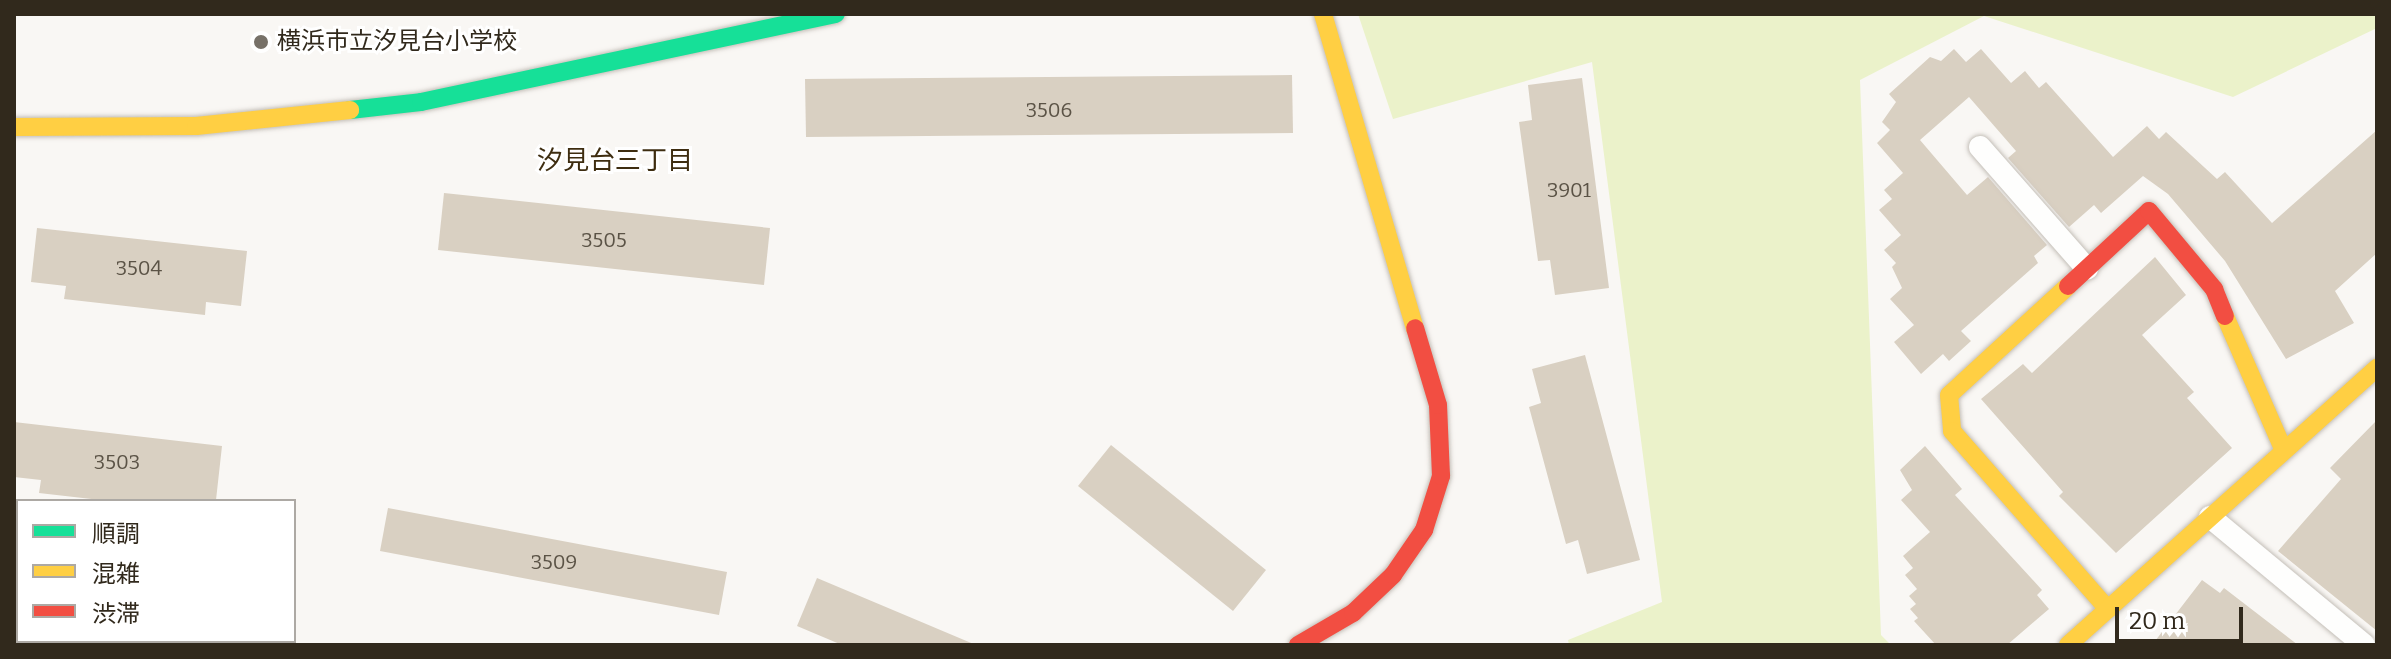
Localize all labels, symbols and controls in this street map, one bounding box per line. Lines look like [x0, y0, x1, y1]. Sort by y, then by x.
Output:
place label: 横浜市立汐見台小学校 [277, 28, 517, 56]
marker: 横浜市立汐見台小学校 [252, 33, 270, 51]
house number: 3506 [1026, 98, 1072, 122]
district label: 汐見台三丁目 [537, 145, 693, 177]
house number: 3901 [1547, 178, 1591, 202]
house number: 3505 [581, 228, 627, 252]
house number: 3504 [116, 256, 162, 280]
house number: 3503 [94, 450, 140, 474]
legend [16, 499, 296, 643]
text: 順調 [92, 520, 140, 548]
house number: 3509 [531, 550, 577, 574]
text: 混雑 [92, 560, 140, 588]
scale bar [2119, 591, 2247, 641]
text: 渋滞 [92, 600, 140, 628]
text: 20 m [2129, 607, 2185, 635]

